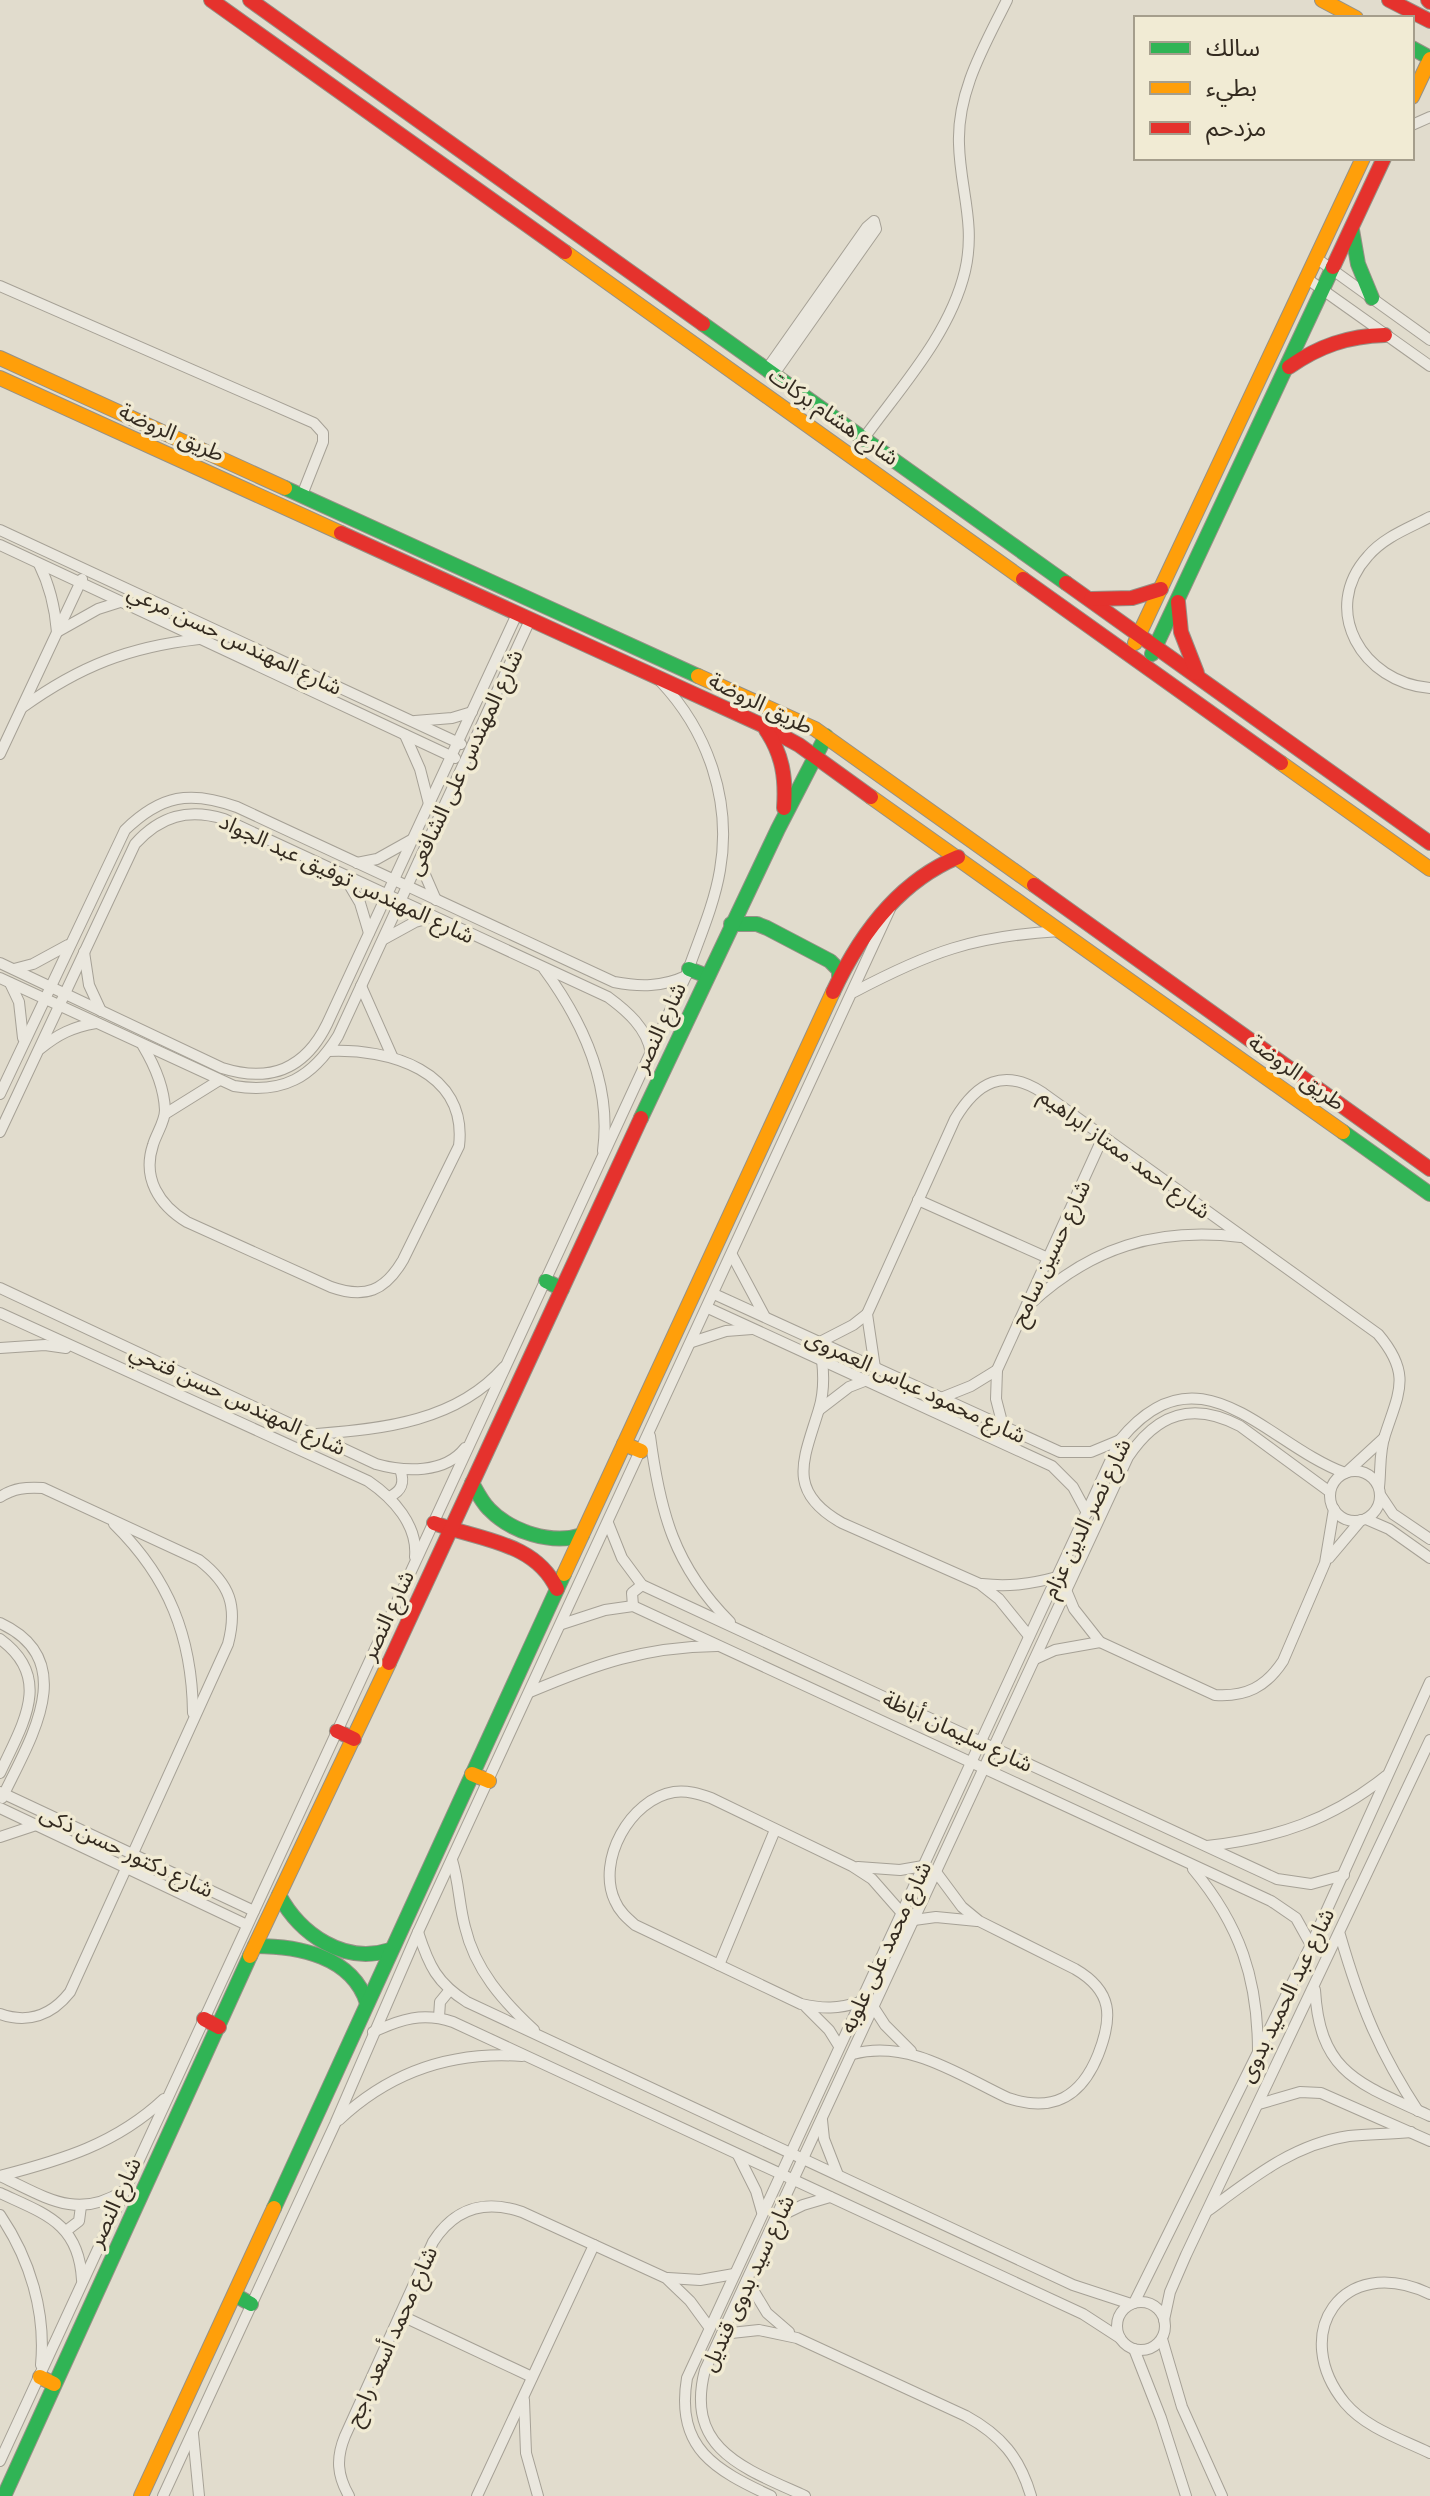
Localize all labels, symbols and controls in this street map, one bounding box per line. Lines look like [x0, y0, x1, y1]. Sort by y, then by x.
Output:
legend [1134, 16, 1414, 160]
text: سالك [1206, 31, 1260, 64]
text: بطيء [1206, 71, 1257, 107]
text: مزدحم [1206, 111, 1266, 145]
street label: شارع هشام بركات [762, 360, 905, 474]
street label: طريق الروضة [115, 395, 229, 469]
street label: شارع المهندس حسن مرعي [122, 576, 347, 704]
street label: شارع المهندس على الشافعى [398, 644, 531, 881]
street label: طريق الروضة [704, 665, 818, 741]
street label: شارع المهندس توفيق عبد الجواد [214, 806, 479, 952]
street label: شارع النصر [625, 977, 695, 1079]
street label: طريق الروضة [1243, 1027, 1351, 1117]
street label: شارع احمد ممتاز ابراهيم [1032, 1080, 1217, 1227]
street label: شارع حسين سامح [1003, 1175, 1099, 1332]
street label: شارع محمود عباس العمروى [800, 1322, 1031, 1452]
street label: شارع المهندس حسن فتحي [124, 1336, 351, 1464]
street label: شارع نصر الدين عزام [1034, 1433, 1139, 1604]
street label: شارع النصر [353, 1565, 423, 1667]
street label: شارع سليمان أباظة [877, 1683, 1038, 1781]
street label: شارع دكتور حسن ذكى [35, 1798, 219, 1906]
street label: شارع محمد على علوبه [832, 1856, 940, 2039]
street label: شارع عبد الحميد بدوى [1231, 1903, 1343, 2088]
street label: شارع النصر [80, 2152, 150, 2254]
street label: شارع سيد بدوى قنديل [693, 2190, 803, 2377]
street label: شارع محمد أسعد راجح [338, 2241, 446, 2431]

